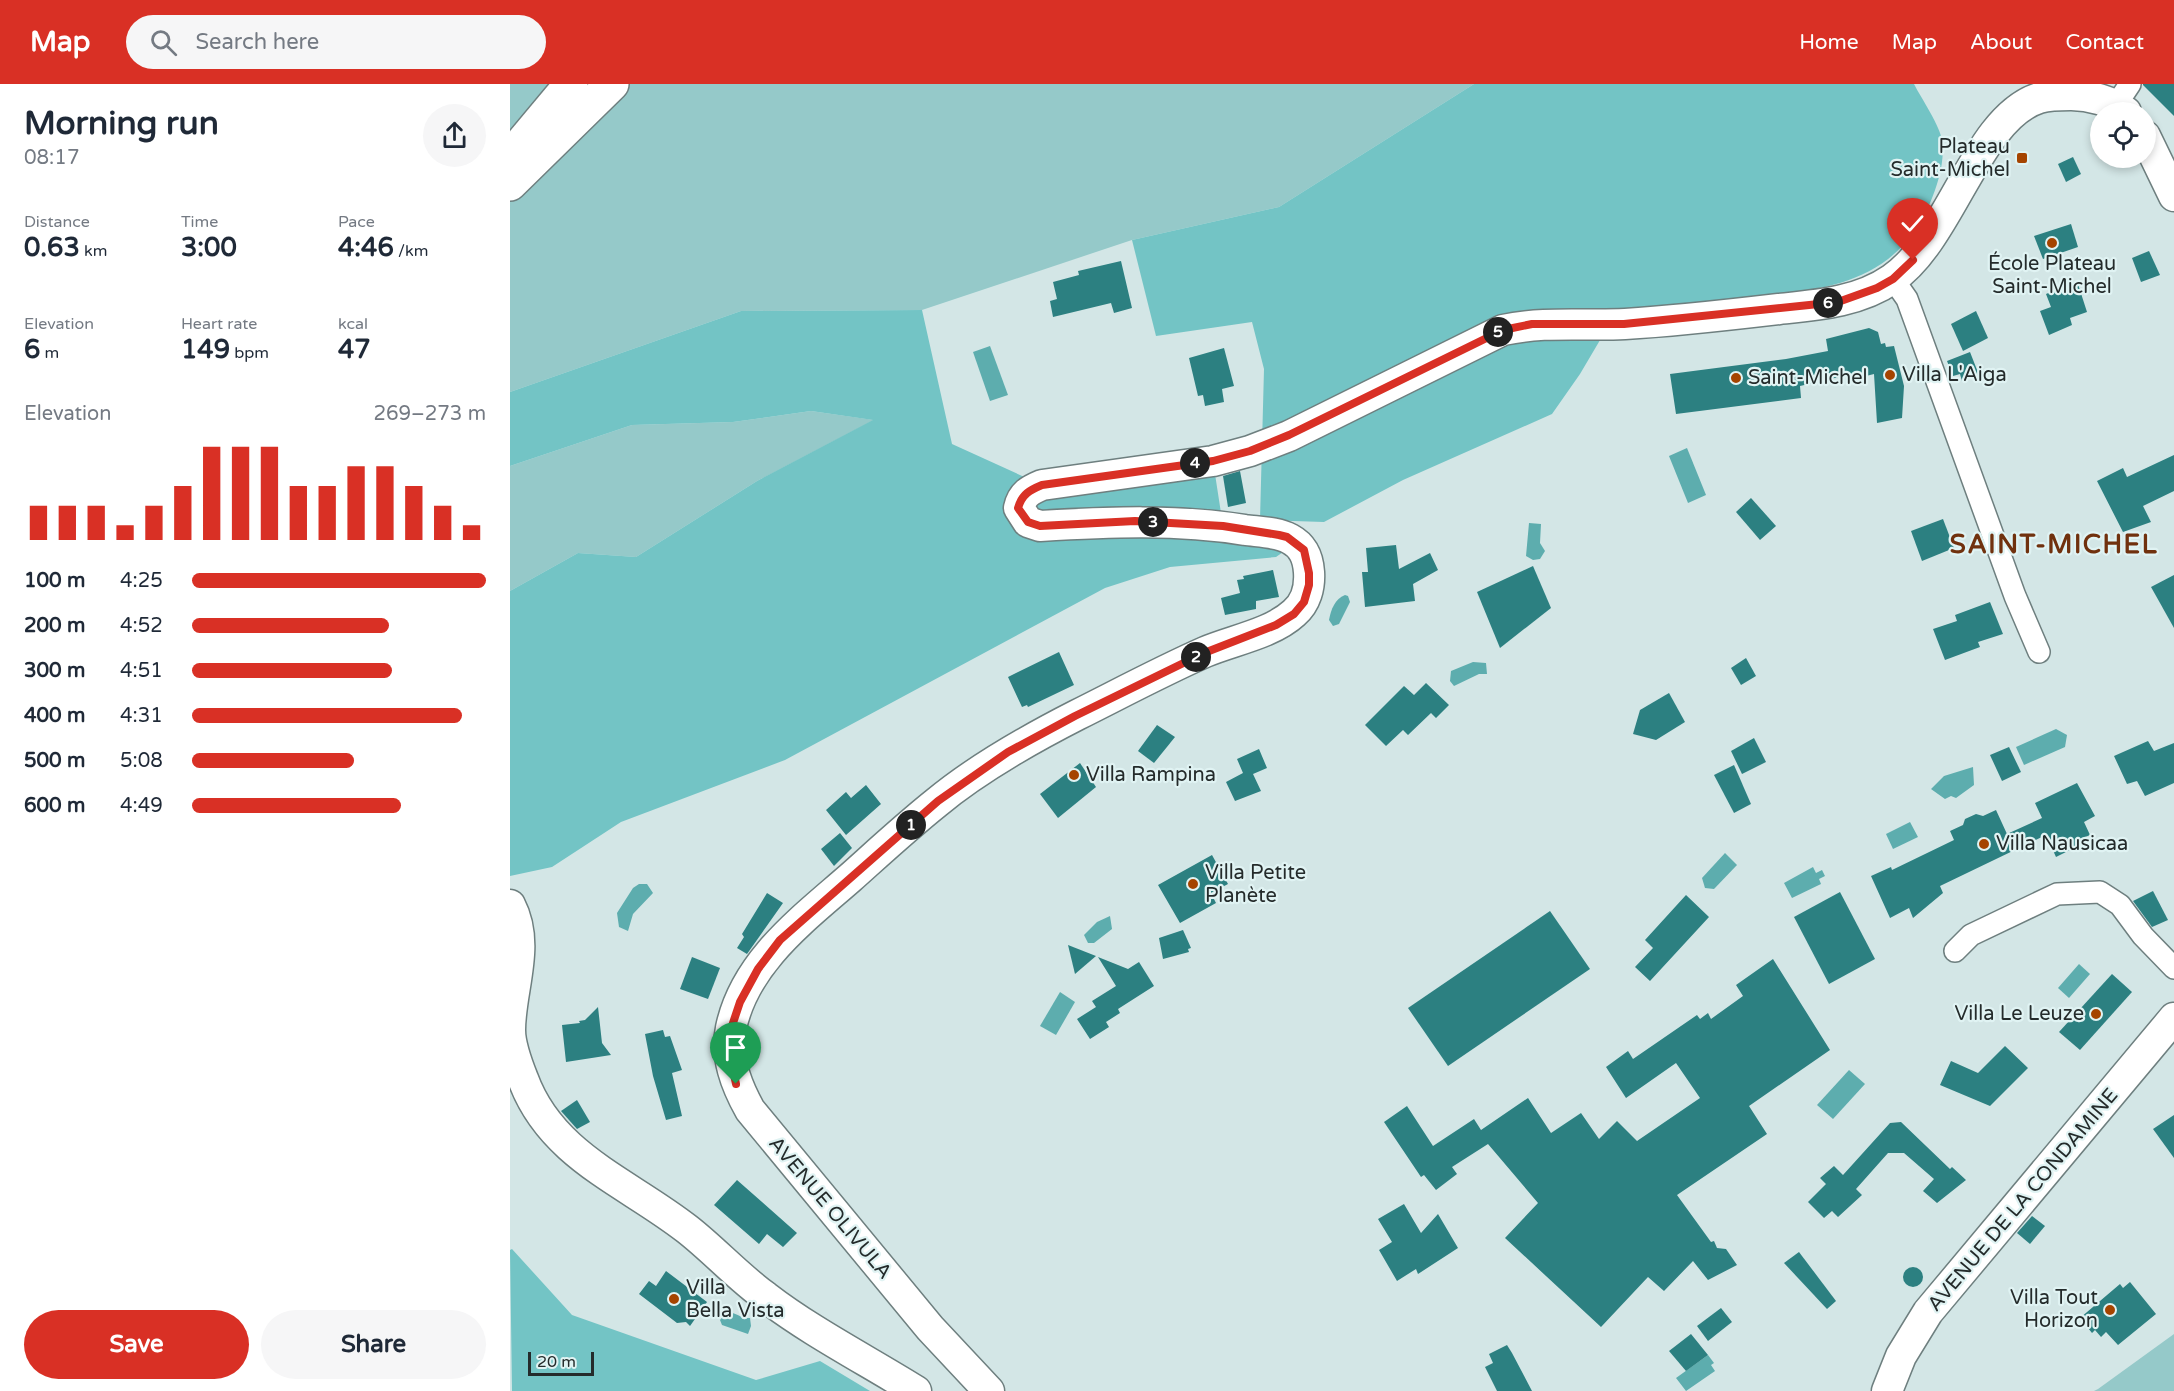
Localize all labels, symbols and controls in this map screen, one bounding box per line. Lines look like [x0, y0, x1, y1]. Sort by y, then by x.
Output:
search box [126, 15, 546, 69]
text: Map [30, 25, 90, 59]
icon: search [147, 26, 180, 59]
text: Search here [195, 29, 319, 55]
text: Home [1799, 30, 1859, 55]
text: Map [1892, 30, 1937, 55]
text: About [1970, 30, 2032, 55]
text: Contact [2065, 30, 2144, 55]
map controls [2090, 102, 2156, 168]
button: locate [2090, 102, 2156, 168]
text: Morning run [24, 104, 219, 143]
button: share [423, 104, 486, 167]
place label: Plateau Saint-Michel [1890, 135, 2010, 182]
text: 08:17 [24, 146, 79, 170]
marker: Plateau Saint-Michel [2015, 151, 2029, 165]
pin [1887, 198, 1938, 260]
icon: check [1896, 207, 1929, 240]
text: Distance [24, 212, 90, 232]
text: Time [181, 212, 218, 232]
text: Pace [338, 212, 375, 232]
text: 0.63 [24, 232, 80, 263]
text: 3:00 [181, 232, 237, 263]
text: 4:46 [338, 232, 394, 263]
marker: École Plateau Saint-Michel [2045, 236, 2059, 250]
text: km [80, 241, 107, 261]
text: /km [394, 241, 428, 261]
place label: École Plateau Saint-Michel [1988, 251, 2116, 299]
pin: 6 [1813, 288, 1843, 318]
text: 6 [1823, 293, 1833, 313]
text: Elevation [24, 314, 94, 334]
text: Heart rate [181, 314, 257, 334]
text: kcal [338, 314, 368, 334]
pin: 5 [1483, 317, 1513, 347]
text: 5 [1493, 322, 1503, 342]
text: 6 [24, 334, 40, 365]
text: 149 [181, 334, 230, 365]
text: 47 [338, 334, 371, 365]
text: m [40, 343, 59, 363]
text: bpm [230, 343, 269, 363]
place label: Villa L'Aiga [1902, 363, 2007, 387]
place label: Saint-Michel [1748, 366, 1868, 390]
marker: Villa L'Aiga [1883, 368, 1897, 382]
marker: Saint-Michel [1729, 371, 1743, 385]
text: Elevation [24, 402, 111, 426]
text: 269–273 m [373, 402, 486, 426]
pin: 4 [1180, 448, 1210, 478]
text: 4 [1190, 453, 1200, 473]
pin: 3 [1138, 507, 1168, 537]
text: 3 [1148, 512, 1158, 532]
district label: SAINT-MICHEL [1950, 529, 2158, 560]
text: 100 m [24, 569, 85, 593]
text: 4:25 [120, 569, 163, 593]
text: 200 m [24, 614, 85, 638]
text: 4:52 [120, 614, 163, 638]
pin: 2 [1181, 642, 1211, 672]
text: 2 [1191, 647, 1201, 667]
text: 300 m [24, 659, 85, 683]
text: 4:51 [120, 659, 163, 683]
text: 400 m [24, 704, 85, 728]
text: 4:31 [120, 704, 163, 728]
text: 500 m [24, 749, 85, 773]
text: 5:08 [120, 749, 163, 773]
place label: Villa Rampina [1086, 763, 1216, 787]
marker: Villa Rampina [1067, 768, 1081, 782]
text: 600 m [24, 794, 85, 818]
text: 4:49 [120, 794, 163, 818]
pin: 1 [896, 810, 926, 840]
text: 1 [906, 815, 916, 835]
place label: Villa Nausicaa [1996, 832, 2128, 856]
marker: Villa Nausicaa [1977, 837, 1991, 851]
place label: Villa Petite Planète [1205, 861, 1306, 908]
marker: Villa Petite Planète [1186, 877, 1200, 891]
place label: Villa Le Leuze [1955, 1002, 2084, 1026]
marker: Villa Le Leuze [2089, 1007, 2103, 1021]
pin [710, 1022, 761, 1084]
icon: arrive [719, 1031, 752, 1064]
street label: AVENUE DE LA CONDAMINE [1923, 1084, 2123, 1316]
street label: AVENUE OLIVULA [763, 1132, 897, 1284]
place label: Villa Bella Vista [686, 1276, 785, 1323]
place label: Villa Tout Horizon [2010, 1286, 2098, 1333]
marker: Villa Bella Vista [667, 1292, 681, 1306]
marker: Villa Tout Horizon [2103, 1303, 2117, 1317]
button: Save [24, 1310, 249, 1379]
button: Share [261, 1310, 486, 1379]
scale bar [528, 1349, 594, 1376]
text: 20 m [537, 1352, 576, 1372]

